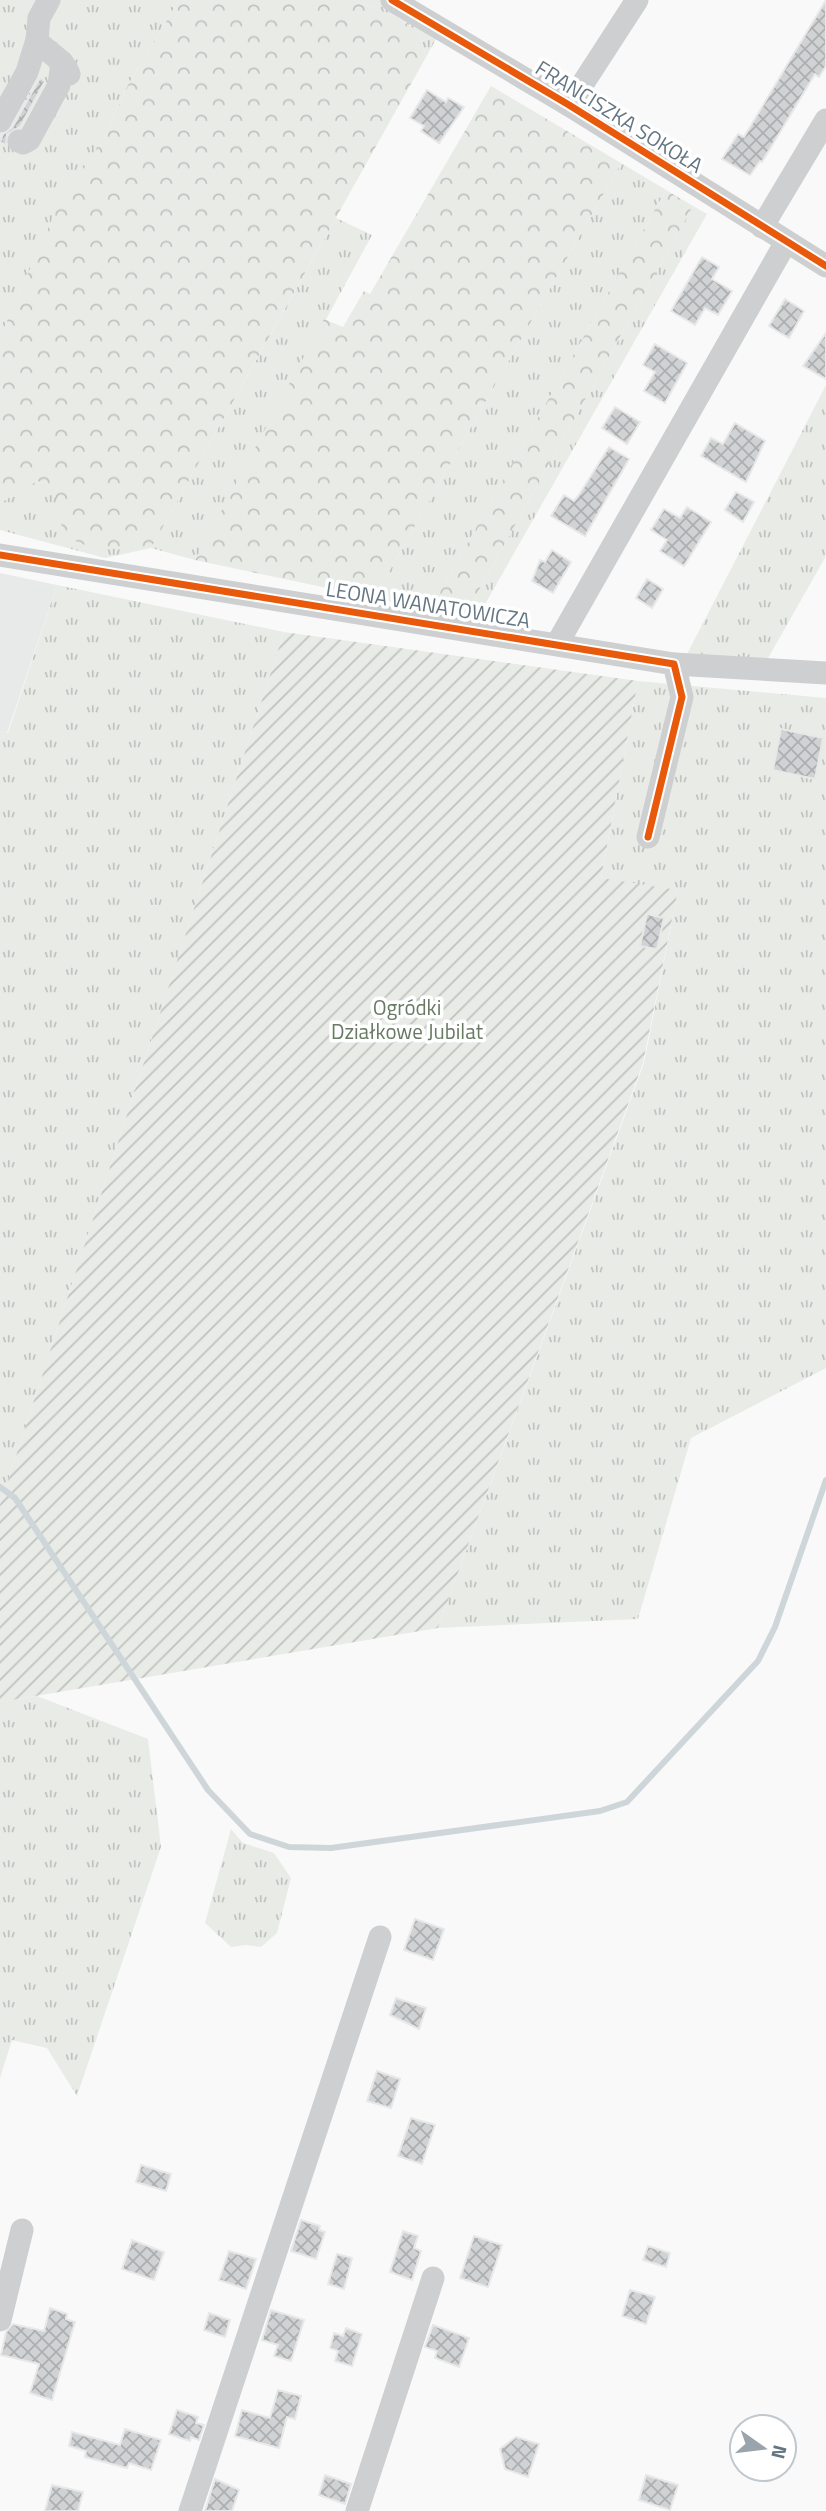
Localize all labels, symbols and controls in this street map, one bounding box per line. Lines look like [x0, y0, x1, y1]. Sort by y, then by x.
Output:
street label: FRANCISZKA SOKOŁA [530, 52, 710, 181]
street label: LEONA WANATOWICZA [324, 572, 533, 636]
park label: Ogródki Działkowe Jubilat [331, 991, 484, 1047]
north arrow [728, 2413, 798, 2483]
text: N [764, 2442, 796, 2462]

